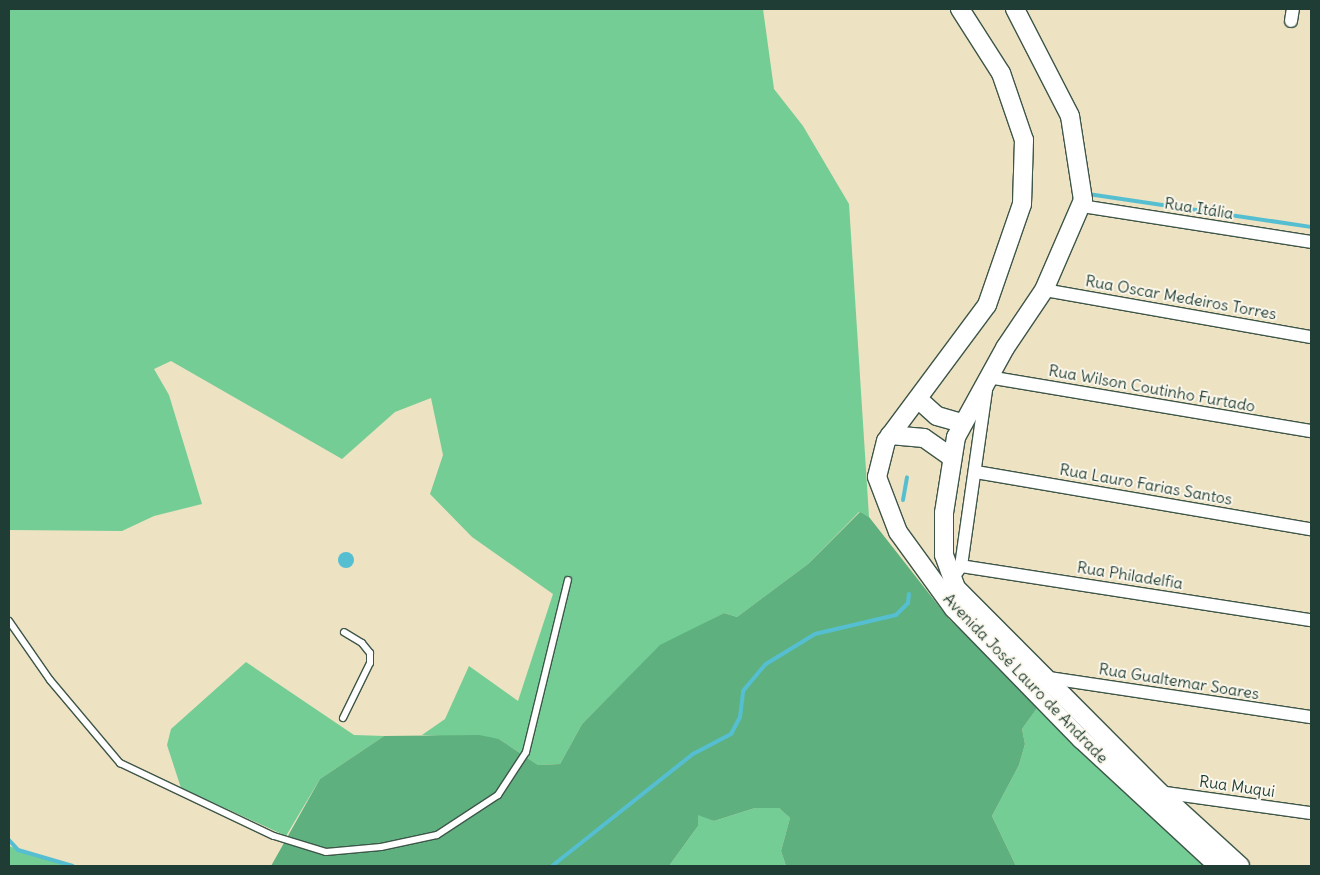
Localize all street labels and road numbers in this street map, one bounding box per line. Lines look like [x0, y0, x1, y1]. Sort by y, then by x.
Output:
street label: Rua Itália [1163, 193, 1235, 223]
street label: Rua Oscar Medeiros Torres [1084, 271, 1278, 323]
street label: Rua Wilson Coutinho Furtado [1047, 360, 1257, 416]
street label: Rua Lauro Farias Santos [1058, 459, 1234, 509]
street label: Rua Philadelfia [1076, 557, 1184, 593]
street label: Avenida José Lauro de Andrade [940, 589, 1112, 767]
street label: Rua Gualtemar Soares [1097, 659, 1261, 703]
street label: Rua Muqui [1198, 771, 1276, 801]

